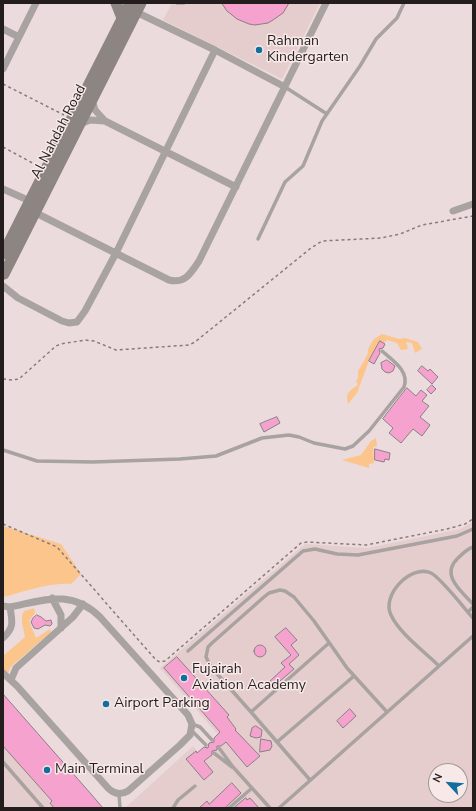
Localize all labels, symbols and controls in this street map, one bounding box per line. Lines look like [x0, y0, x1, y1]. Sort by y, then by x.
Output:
place label: Rahman Kindergarten [267, 34, 349, 66]
marker: Rahman Kindergarten [254, 45, 264, 55]
street label: Al Nahdah Road [28, 82, 90, 182]
place label: Fujairah Aviation Academy [192, 662, 306, 694]
marker: Fujairah Aviation Academy [179, 673, 189, 683]
place label: Airport Parking [114, 696, 210, 712]
marker: Airport Parking [101, 699, 111, 709]
place label: Main Terminal [55, 762, 144, 778]
north arrow [428, 763, 468, 803]
marker: Main Terminal [42, 765, 52, 775]
text: N [429, 771, 446, 785]

